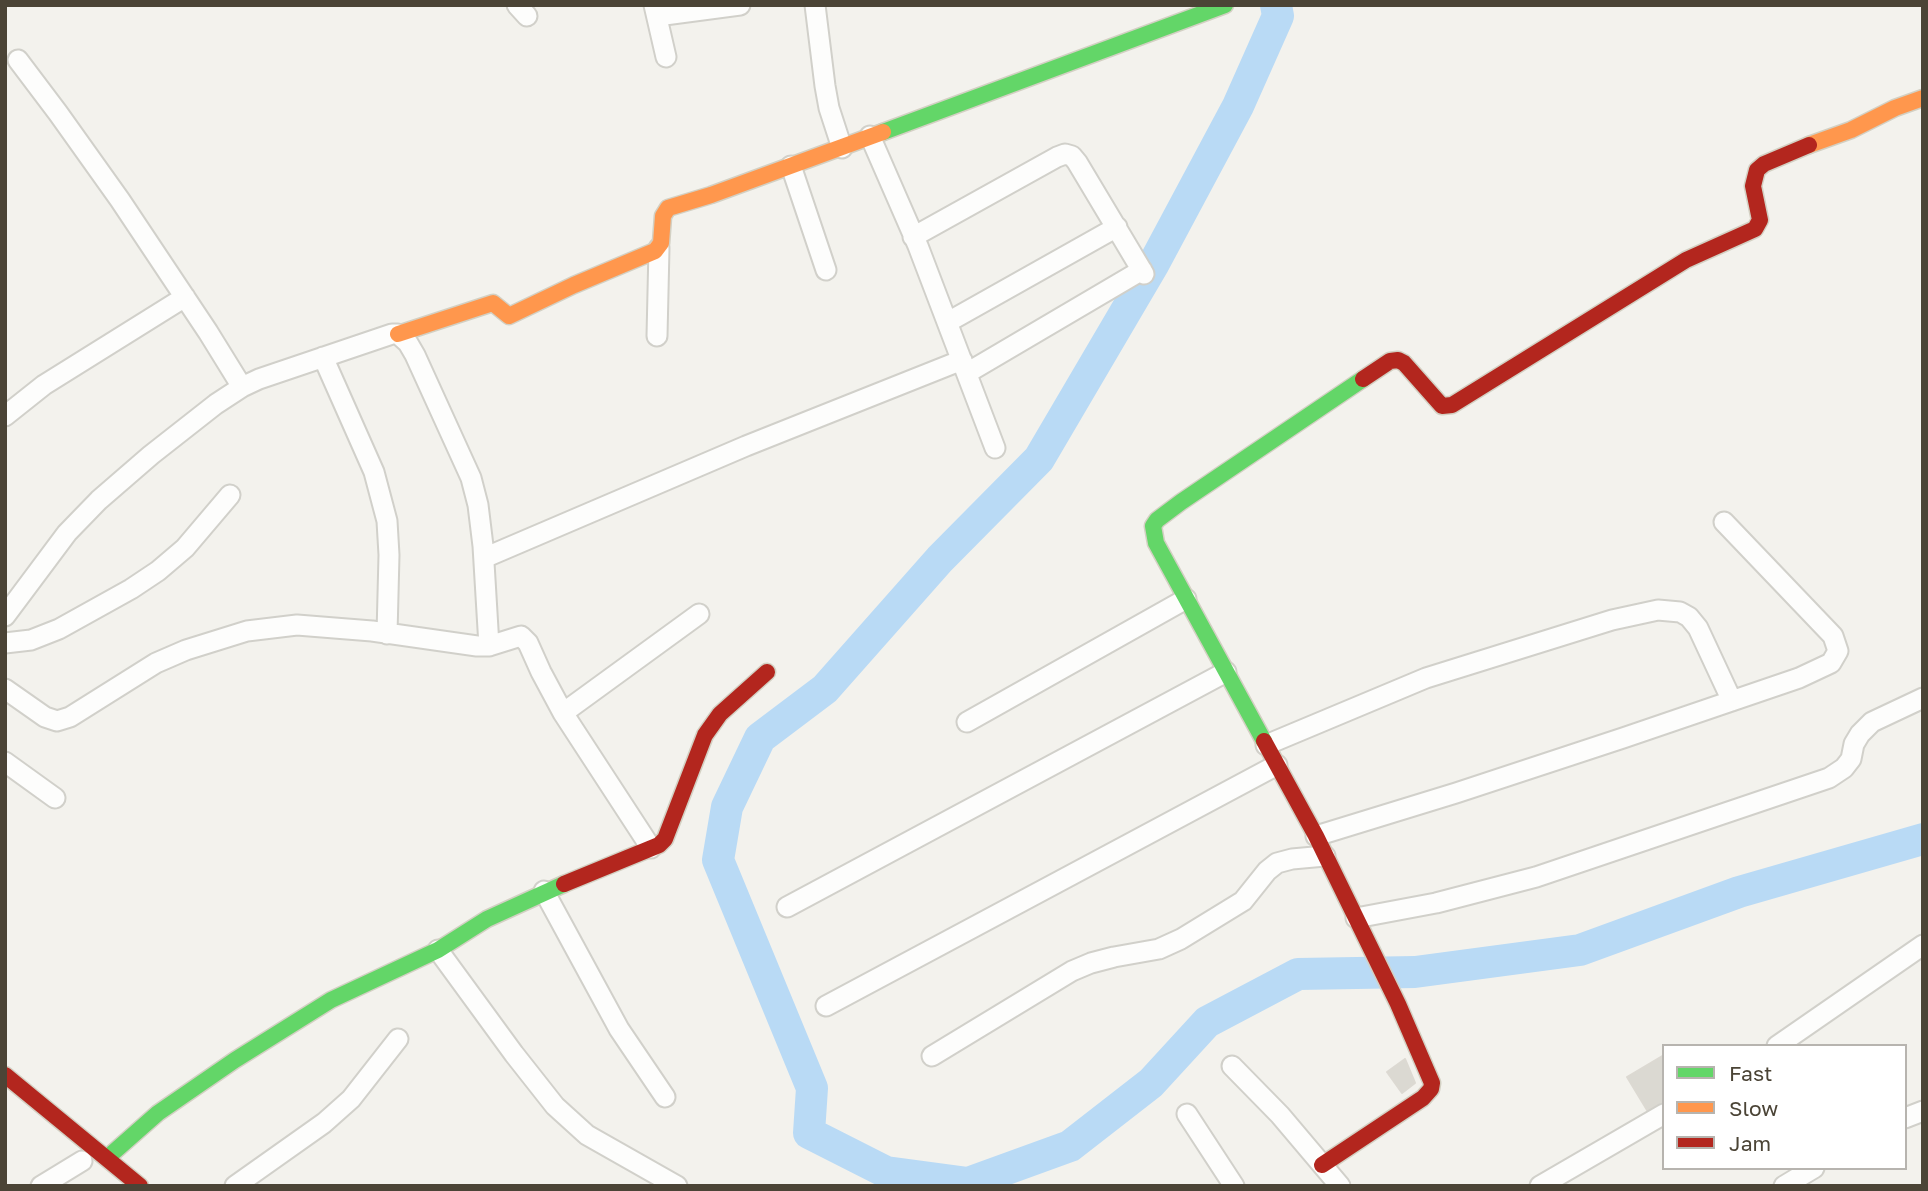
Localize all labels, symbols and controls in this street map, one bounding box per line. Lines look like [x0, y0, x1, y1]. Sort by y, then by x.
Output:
legend [1662, 1044, 1907, 1170]
text: Fast [1729, 1060, 1772, 1086]
text: Slow [1729, 1095, 1778, 1121]
text: Jam [1729, 1130, 1771, 1156]

